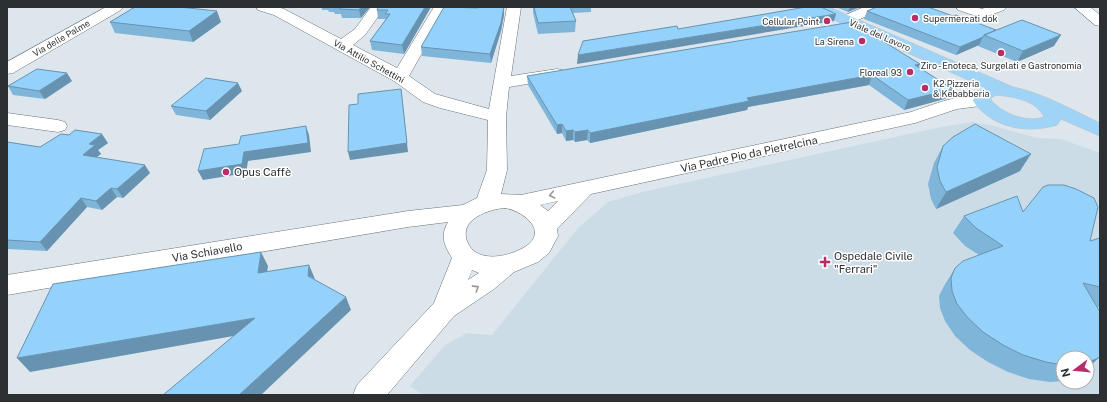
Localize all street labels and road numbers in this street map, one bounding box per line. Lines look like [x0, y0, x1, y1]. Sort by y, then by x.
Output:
street label: Via delle Palme [30, 17, 92, 59]
street label: Viale del Lavoro [848, 17, 912, 53]
street label: Via Attilio Schettini [332, 37, 406, 85]
street label: Via Padre Pio da Pietrelcina [679, 134, 819, 174]
street label: Via Schiavello [171, 240, 243, 264]

